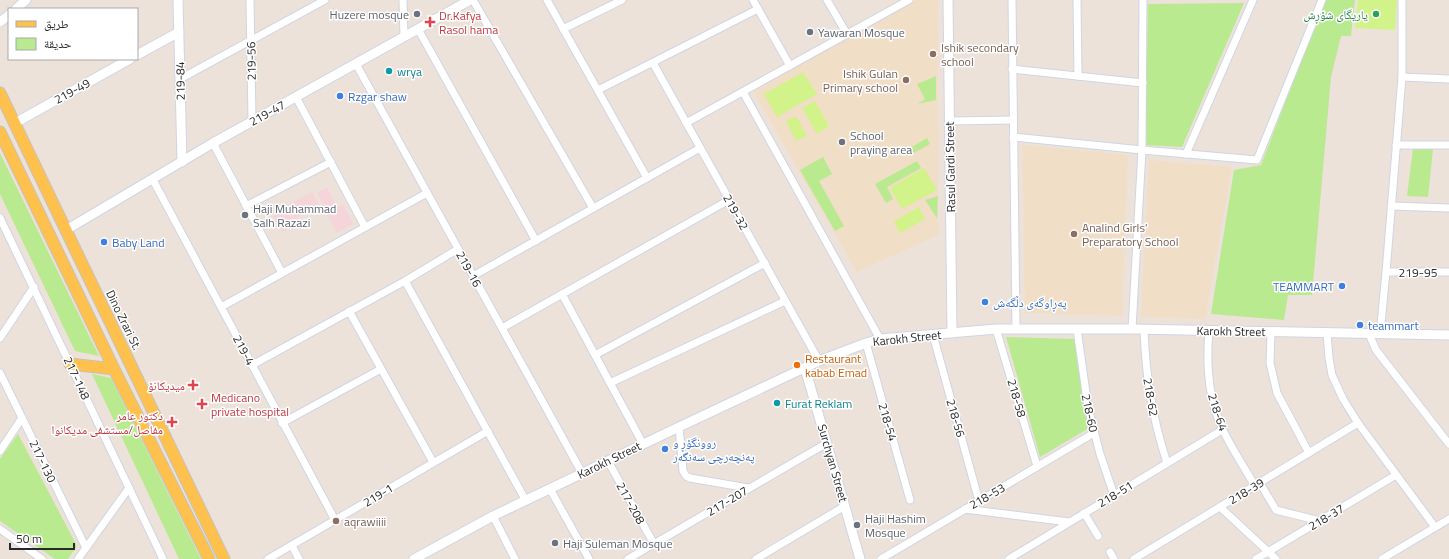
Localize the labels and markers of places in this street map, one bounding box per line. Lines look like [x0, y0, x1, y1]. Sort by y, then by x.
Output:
place label: Huzere mosque [330, 5, 409, 24]
place label: یاریگای شۆڕش [1303, 5, 1368, 24]
place label: Dr.Kafya Rasol hama [439, 6, 498, 39]
marker: Huzere mosque [412, 9, 422, 19]
marker: یاریگای شۆڕش [1371, 9, 1381, 19]
marker: Dr.Kafya Rasol hama [424, 16, 436, 28]
place label: Yawaran Mosque [818, 23, 905, 42]
marker: Yawaran Mosque [805, 27, 815, 37]
place label: Ishik secondary school [941, 38, 1019, 71]
marker: Ishik secondary school [928, 49, 938, 59]
place label: wrya [397, 62, 422, 81]
place label: Ishik Gulan Primary school [823, 64, 898, 97]
marker: wrya [384, 66, 394, 76]
marker: Ishik Gulan Primary school [901, 75, 911, 85]
place label: Rzgar shaw [348, 87, 407, 106]
marker: Rzgar shaw [335, 91, 345, 101]
place label: School praying area [850, 126, 912, 159]
marker: School praying area [837, 137, 847, 147]
place label: Haji Muhammad Salh Razazi [253, 199, 336, 232]
marker: Haji Muhammad Salh Razazi [240, 210, 250, 220]
place label: Analind Girls' Preparatory School [1082, 218, 1178, 251]
marker: Analind Girls' Preparatory School [1069, 229, 1079, 239]
place label: Baby Land [112, 233, 165, 252]
marker: Baby Land [99, 237, 109, 247]
place label: TEAMMART [1273, 277, 1335, 296]
marker: TEAMMART [1337, 281, 1347, 291]
place label: پەڕاوگەی دڵگەش [993, 293, 1067, 312]
marker: پەڕاوگەی دڵگەش [980, 297, 990, 307]
place label: teammart [1368, 316, 1420, 335]
marker: teammart [1355, 320, 1365, 330]
place label: Restaurant kabab Emad [805, 349, 867, 382]
marker: Restaurant kabab Emad [792, 360, 802, 370]
place label: میدیکانۆ [148, 376, 185, 395]
marker: میدیکانۆ [188, 380, 198, 390]
place label: Medicano private hospital [211, 388, 289, 421]
place label: Furat Reklam [785, 394, 852, 413]
marker: Medicano private hospital [196, 398, 208, 410]
marker: Furat Reklam [772, 398, 782, 408]
place label: دكتور عامر مفاصل/مستشفى مديكانوا [52, 406, 163, 439]
marker: دكتور عامر مفاصل/مستشفى مديكانوا [166, 416, 178, 428]
place label: روونگۆڕ و پەنچەرچی سەنگەر [672, 433, 755, 466]
marker: روونگۆڕ و پەنچەرچی سەنگەر [660, 444, 670, 454]
place label: Haji Hashim Mosque [865, 509, 926, 542]
place label: aqrawiiii [344, 512, 386, 531]
marker: aqrawiiii [331, 516, 341, 526]
marker: Haji Hashim Mosque [852, 520, 862, 530]
place label: Haji Suleman Mosque [563, 534, 673, 553]
marker: Haji Suleman Mosque [550, 538, 560, 548]

